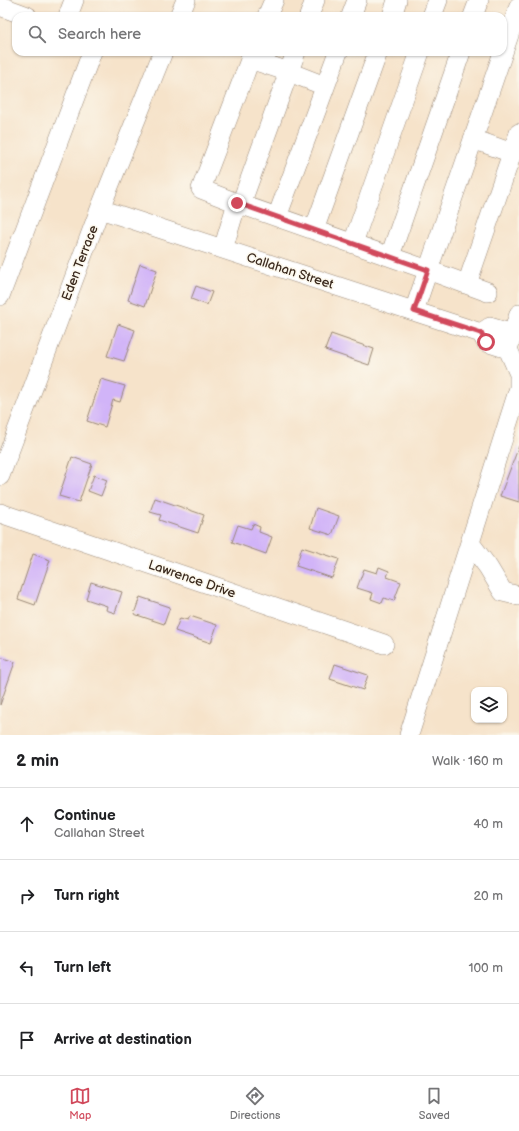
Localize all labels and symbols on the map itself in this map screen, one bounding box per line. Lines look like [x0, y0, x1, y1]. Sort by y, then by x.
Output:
route end [228, 194, 246, 212]
street label: Eden Terrace [58, 223, 102, 303]
street label: Callahan Street [244, 249, 336, 293]
route start [477, 333, 495, 351]
street label: Lawrence Drive [146, 557, 238, 602]

